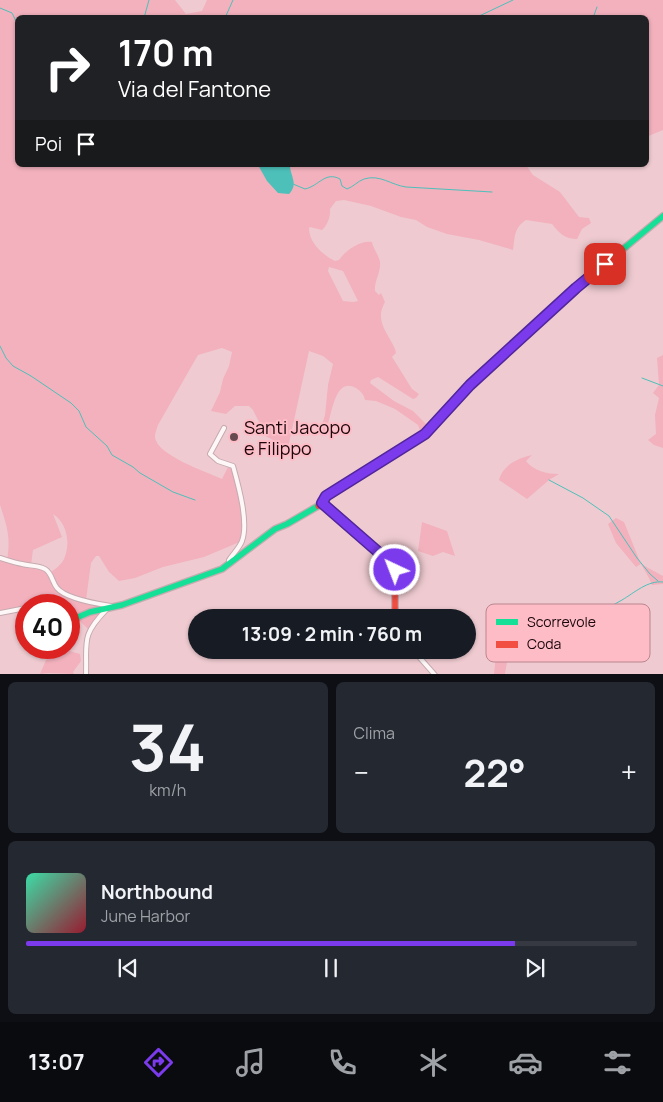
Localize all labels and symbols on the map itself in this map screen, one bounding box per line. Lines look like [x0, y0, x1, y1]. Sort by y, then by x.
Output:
pin [584, 243, 626, 285]
place label: Santi Jacopo e Filippo [244, 415, 351, 460]
marker: Santi Jacopo e Filippo [228, 431, 240, 443]
position arrow [368, 543, 420, 595]
speed limit sign: 40 [15, 594, 80, 659]
legend [486, 604, 650, 662]
text: Scorrevole [527, 612, 596, 631]
text: Coda [527, 634, 561, 653]

